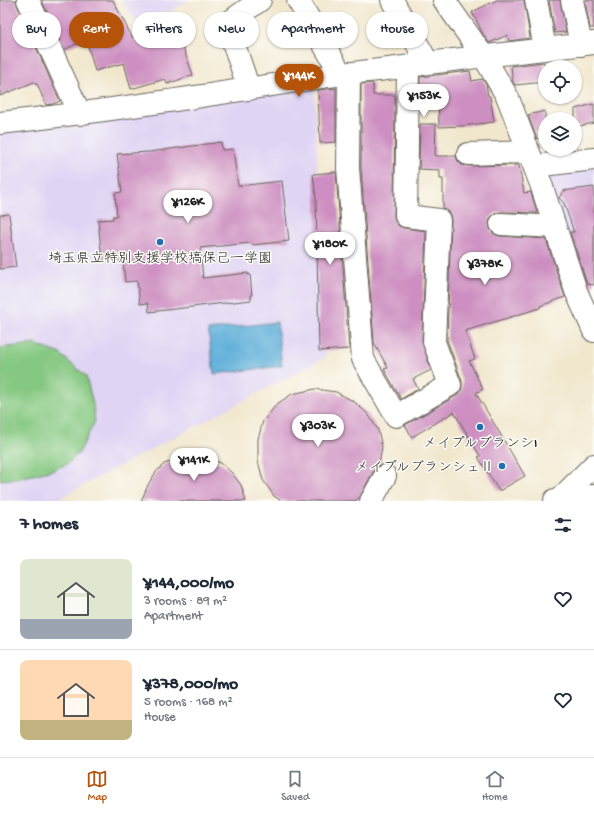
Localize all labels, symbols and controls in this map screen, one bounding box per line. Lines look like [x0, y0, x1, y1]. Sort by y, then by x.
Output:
chip: Buy [12, 12, 61, 48]
chip: Rent [69, 12, 124, 48]
chip: Filters [132, 12, 196, 48]
chip: New [204, 12, 259, 48]
chip: Apartment [267, 12, 358, 48]
chip: House [366, 12, 428, 48]
map controls [538, 60, 582, 156]
button: locate [538, 60, 582, 104]
pin: ¥144K [271, 64, 327, 98]
text: ¥144K [284, 69, 314, 84]
pin: ¥153K [396, 84, 452, 118]
text: ¥153K [408, 89, 440, 104]
button: layers [538, 112, 582, 156]
pin: ¥126K [160, 190, 216, 224]
text: ¥126K [172, 195, 204, 210]
pin: ¥180K [302, 232, 358, 266]
marker: 埼玉県立特別支援学校塙保己一学園 [155, 237, 165, 247]
text: ¥180K [314, 237, 346, 252]
place label: 埼玉県立特別支援学校塙保己一学園 [48, 251, 272, 268]
pin: ¥378K [457, 252, 513, 286]
text: ¥378K [468, 257, 502, 272]
pin: ¥303K [290, 414, 346, 448]
text: ¥303K [301, 419, 335, 434]
marker: メイプルブランシI [475, 422, 485, 432]
place label: メイプルブランシI [423, 436, 537, 453]
pin: ¥141K [166, 448, 222, 482]
text: ¥141K [179, 453, 209, 468]
place label: メイプルブランシェⅡ [355, 460, 494, 477]
marker: メイプルブランシェⅡ [497, 461, 507, 471]
icon: filters [552, 514, 574, 536]
text: 7 homes [20, 515, 78, 535]
text: ¥144,000/mo [144, 574, 234, 594]
icon: home [52, 575, 100, 623]
icon: heart [552, 588, 574, 610]
text: 3 rooms · 89 m² [144, 594, 227, 609]
text: Apartment [144, 609, 203, 624]
text: ¥378,000/mo [144, 675, 238, 695]
icon: home [52, 676, 100, 724]
icon: heart [552, 689, 574, 711]
text: 5 rooms · 168 m² [144, 695, 233, 710]
text: House [144, 710, 176, 725]
tab: Map [86, 768, 108, 804]
tab: Saved [281, 768, 309, 804]
tab: Home [482, 768, 508, 804]

